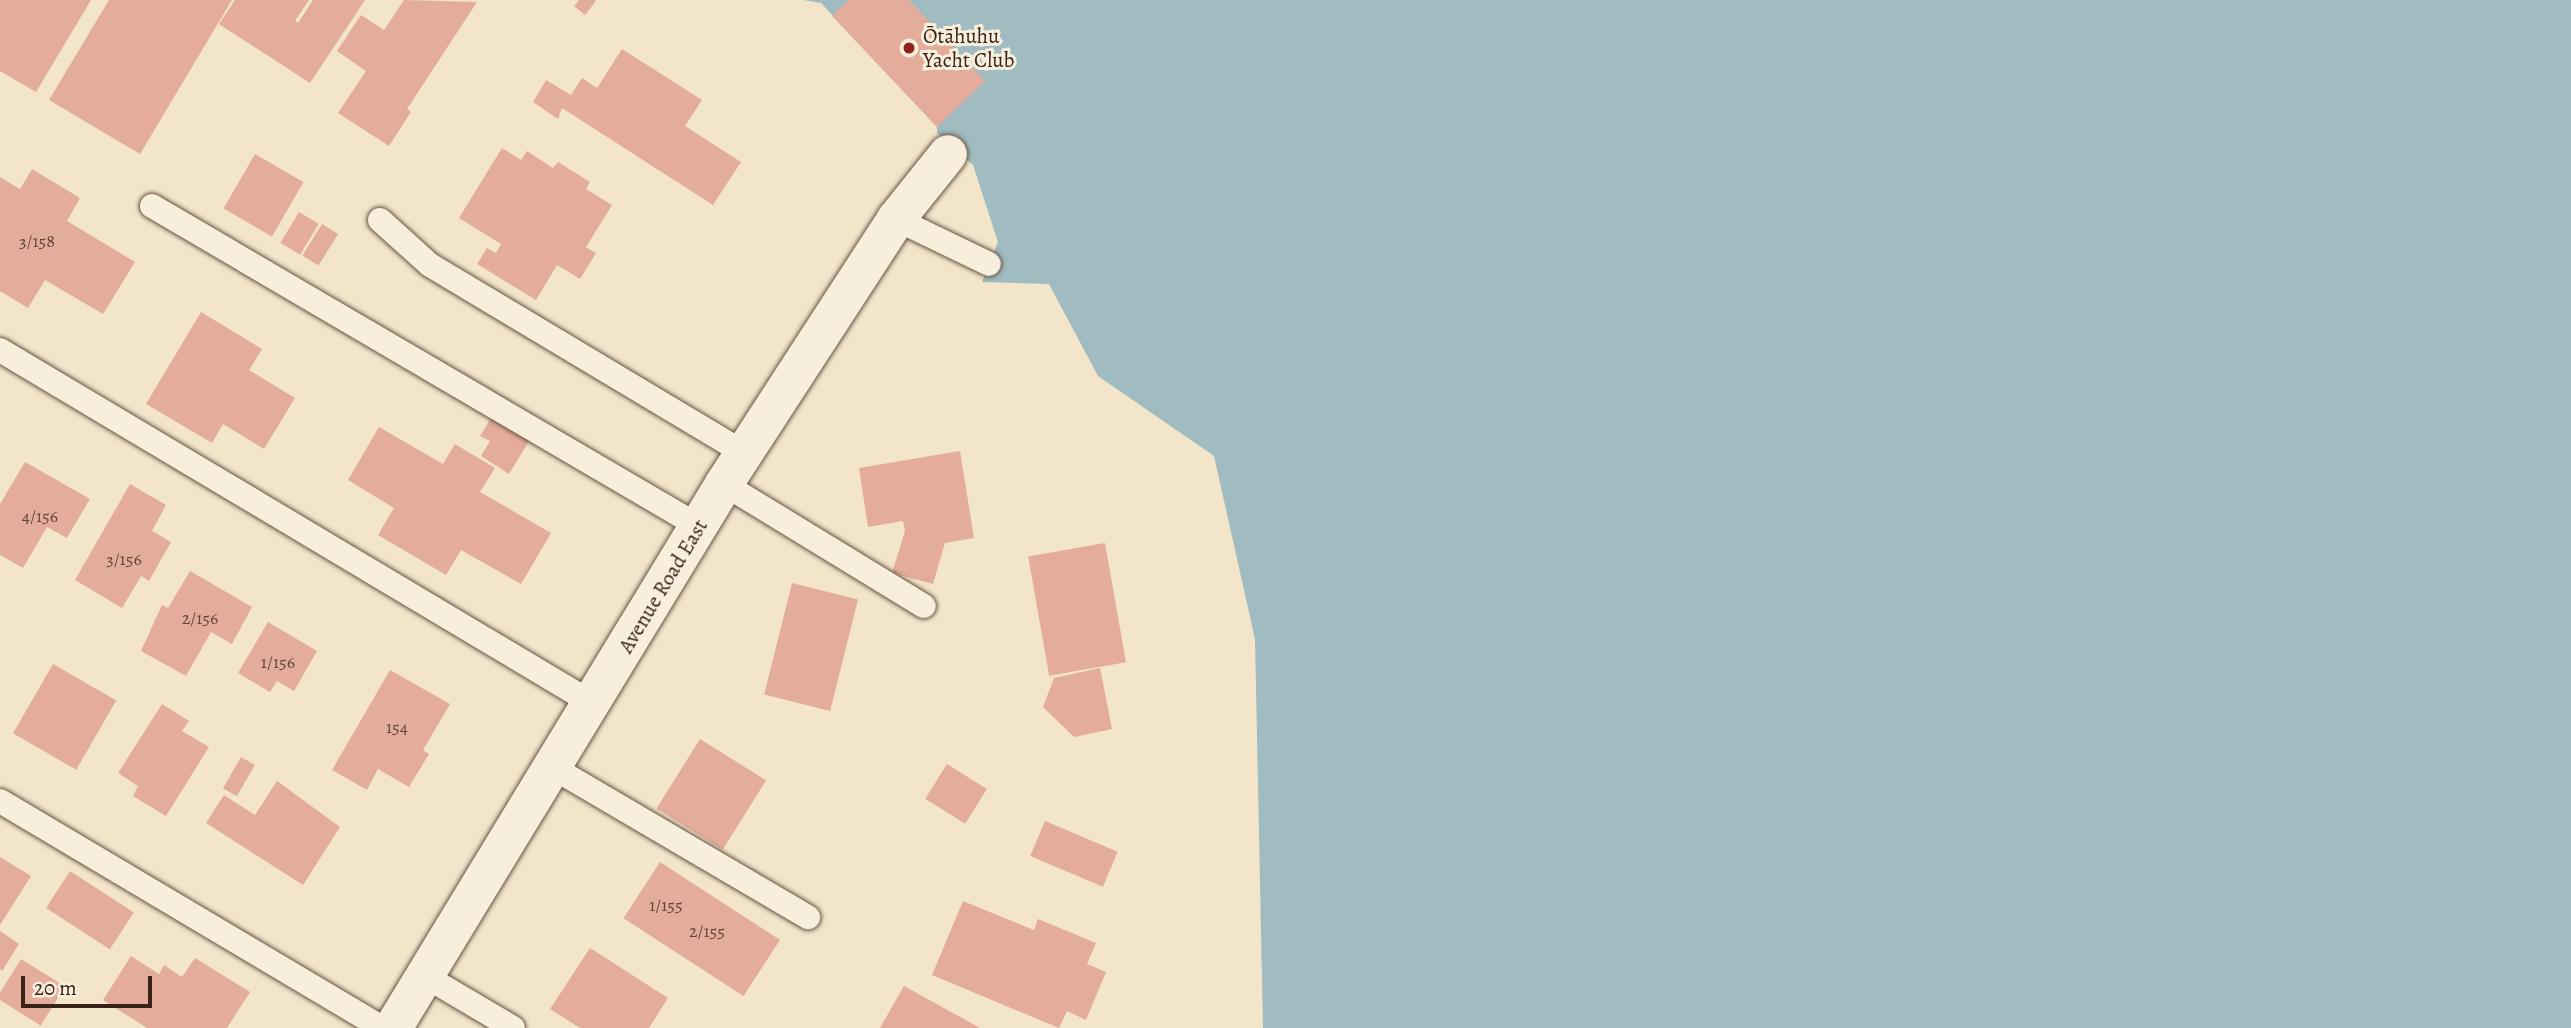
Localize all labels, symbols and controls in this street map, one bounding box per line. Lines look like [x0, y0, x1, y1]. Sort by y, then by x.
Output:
place label: Ōtāhuhu Yacht Club [923, 23, 1014, 73]
marker: Ōtāhuhu Yacht Club [901, 40, 917, 56]
house number: 3/158 [19, 230, 55, 252]
house number: 4/156 [22, 505, 58, 527]
street label: Avenue Road East [613, 514, 713, 658]
house number: 3/156 [106, 548, 142, 570]
house number: 2/156 [182, 607, 218, 629]
house number: 1/156 [261, 651, 295, 673]
house number: 154 [386, 716, 408, 738]
house number: 1/155 [649, 894, 683, 916]
house number: 2/155 [689, 920, 725, 942]
scale bar [24, 962, 156, 1006]
text: 20 m [34, 974, 77, 1002]

